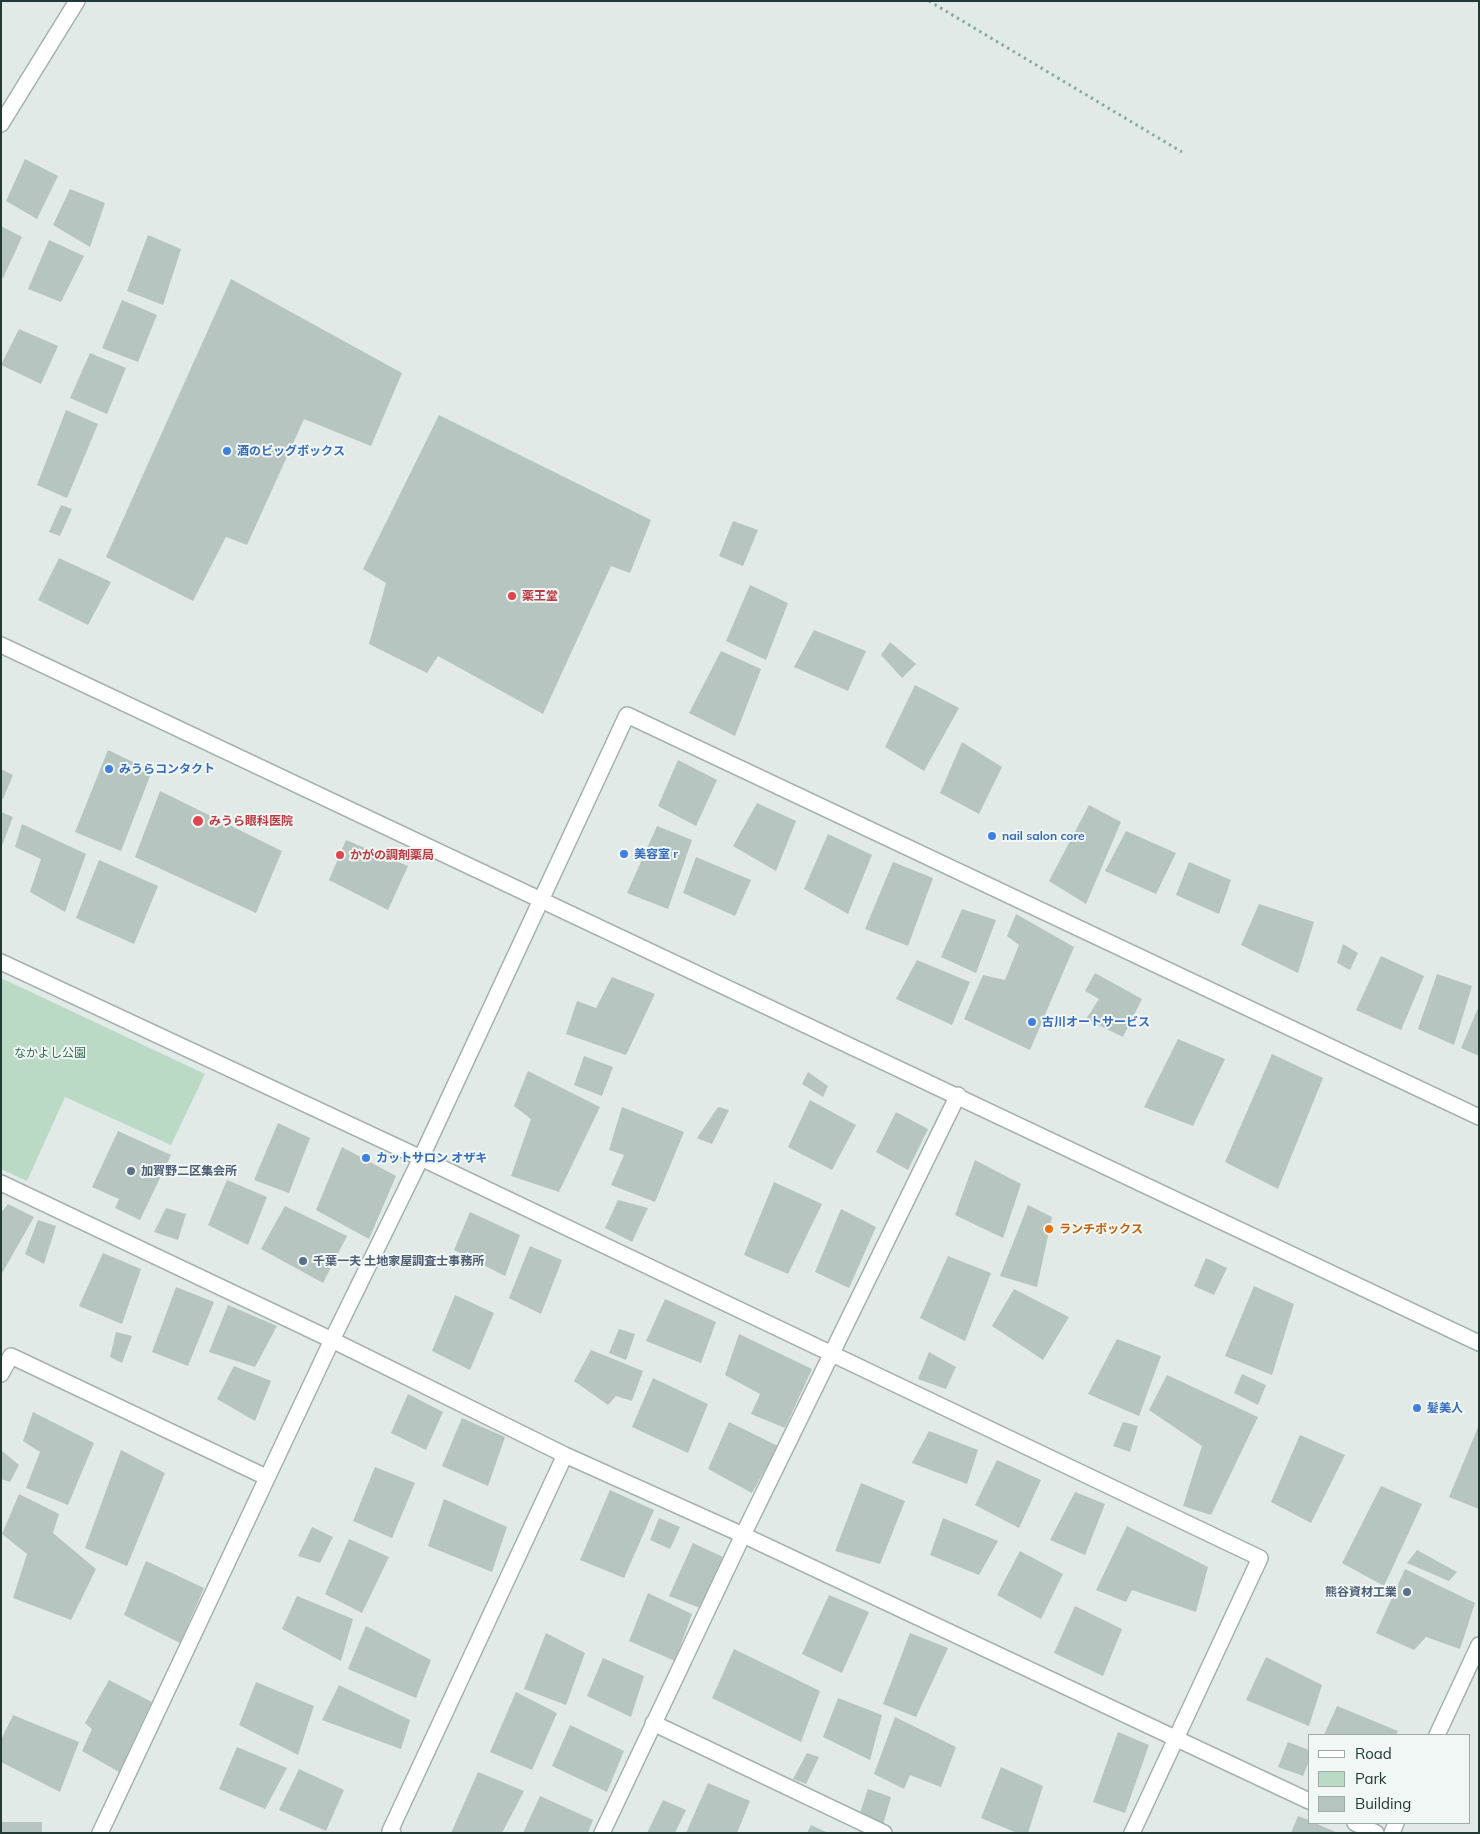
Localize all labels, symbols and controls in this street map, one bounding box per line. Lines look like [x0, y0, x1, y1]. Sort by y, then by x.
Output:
place label: 酒のビッグボックス [237, 444, 345, 458]
marker: 酒のビッグボックス [221, 445, 233, 457]
place label: 薬王堂 [522, 589, 558, 603]
marker: 薬王堂 [506, 590, 518, 602]
place label: みうらコンタクト [119, 762, 215, 776]
marker: みうらコンタクト [103, 763, 115, 775]
marker: みうら眼科医院 [191, 814, 205, 828]
place label: みうら眼科医院 [209, 814, 293, 828]
place label: nail salon core [1002, 829, 1085, 843]
marker: nail salon core [986, 830, 998, 842]
place label: 美容室 r [634, 847, 678, 861]
place label: かがの調剤薬局 [350, 848, 434, 862]
marker: 美容室 r [618, 848, 630, 860]
marker: かがの調剤薬局 [334, 849, 346, 861]
place label: 古川オートサービス [1042, 1015, 1150, 1029]
marker: 古川オートサービス [1026, 1016, 1038, 1028]
park label: なかよし公園 [14, 1046, 86, 1060]
place label: カットサロン オザキ [376, 1151, 487, 1165]
marker: カットサロン オザキ [360, 1152, 372, 1164]
place label: 加賀野二区集会所 [141, 1164, 237, 1178]
marker: 加賀野二区集会所 [125, 1165, 137, 1177]
place label: ランチボックス [1059, 1222, 1143, 1236]
marker: ランチボックス [1043, 1223, 1055, 1235]
place label: 千葉一夫 土地家屋調査士事務所 [313, 1254, 484, 1268]
marker: 千葉一夫 土地家屋調査士事務所 [297, 1255, 309, 1267]
place label: 髪美人 [1427, 1401, 1463, 1415]
marker: 髪美人 [1411, 1402, 1423, 1414]
place label: 熊谷資材工業 [1325, 1585, 1397, 1599]
marker: 熊谷資材工業 [1401, 1586, 1413, 1598]
legend [1308, 1734, 1470, 1824]
text: Road [1355, 1744, 1392, 1763]
text: Park [1355, 1769, 1387, 1788]
text: Building [1355, 1794, 1411, 1813]

